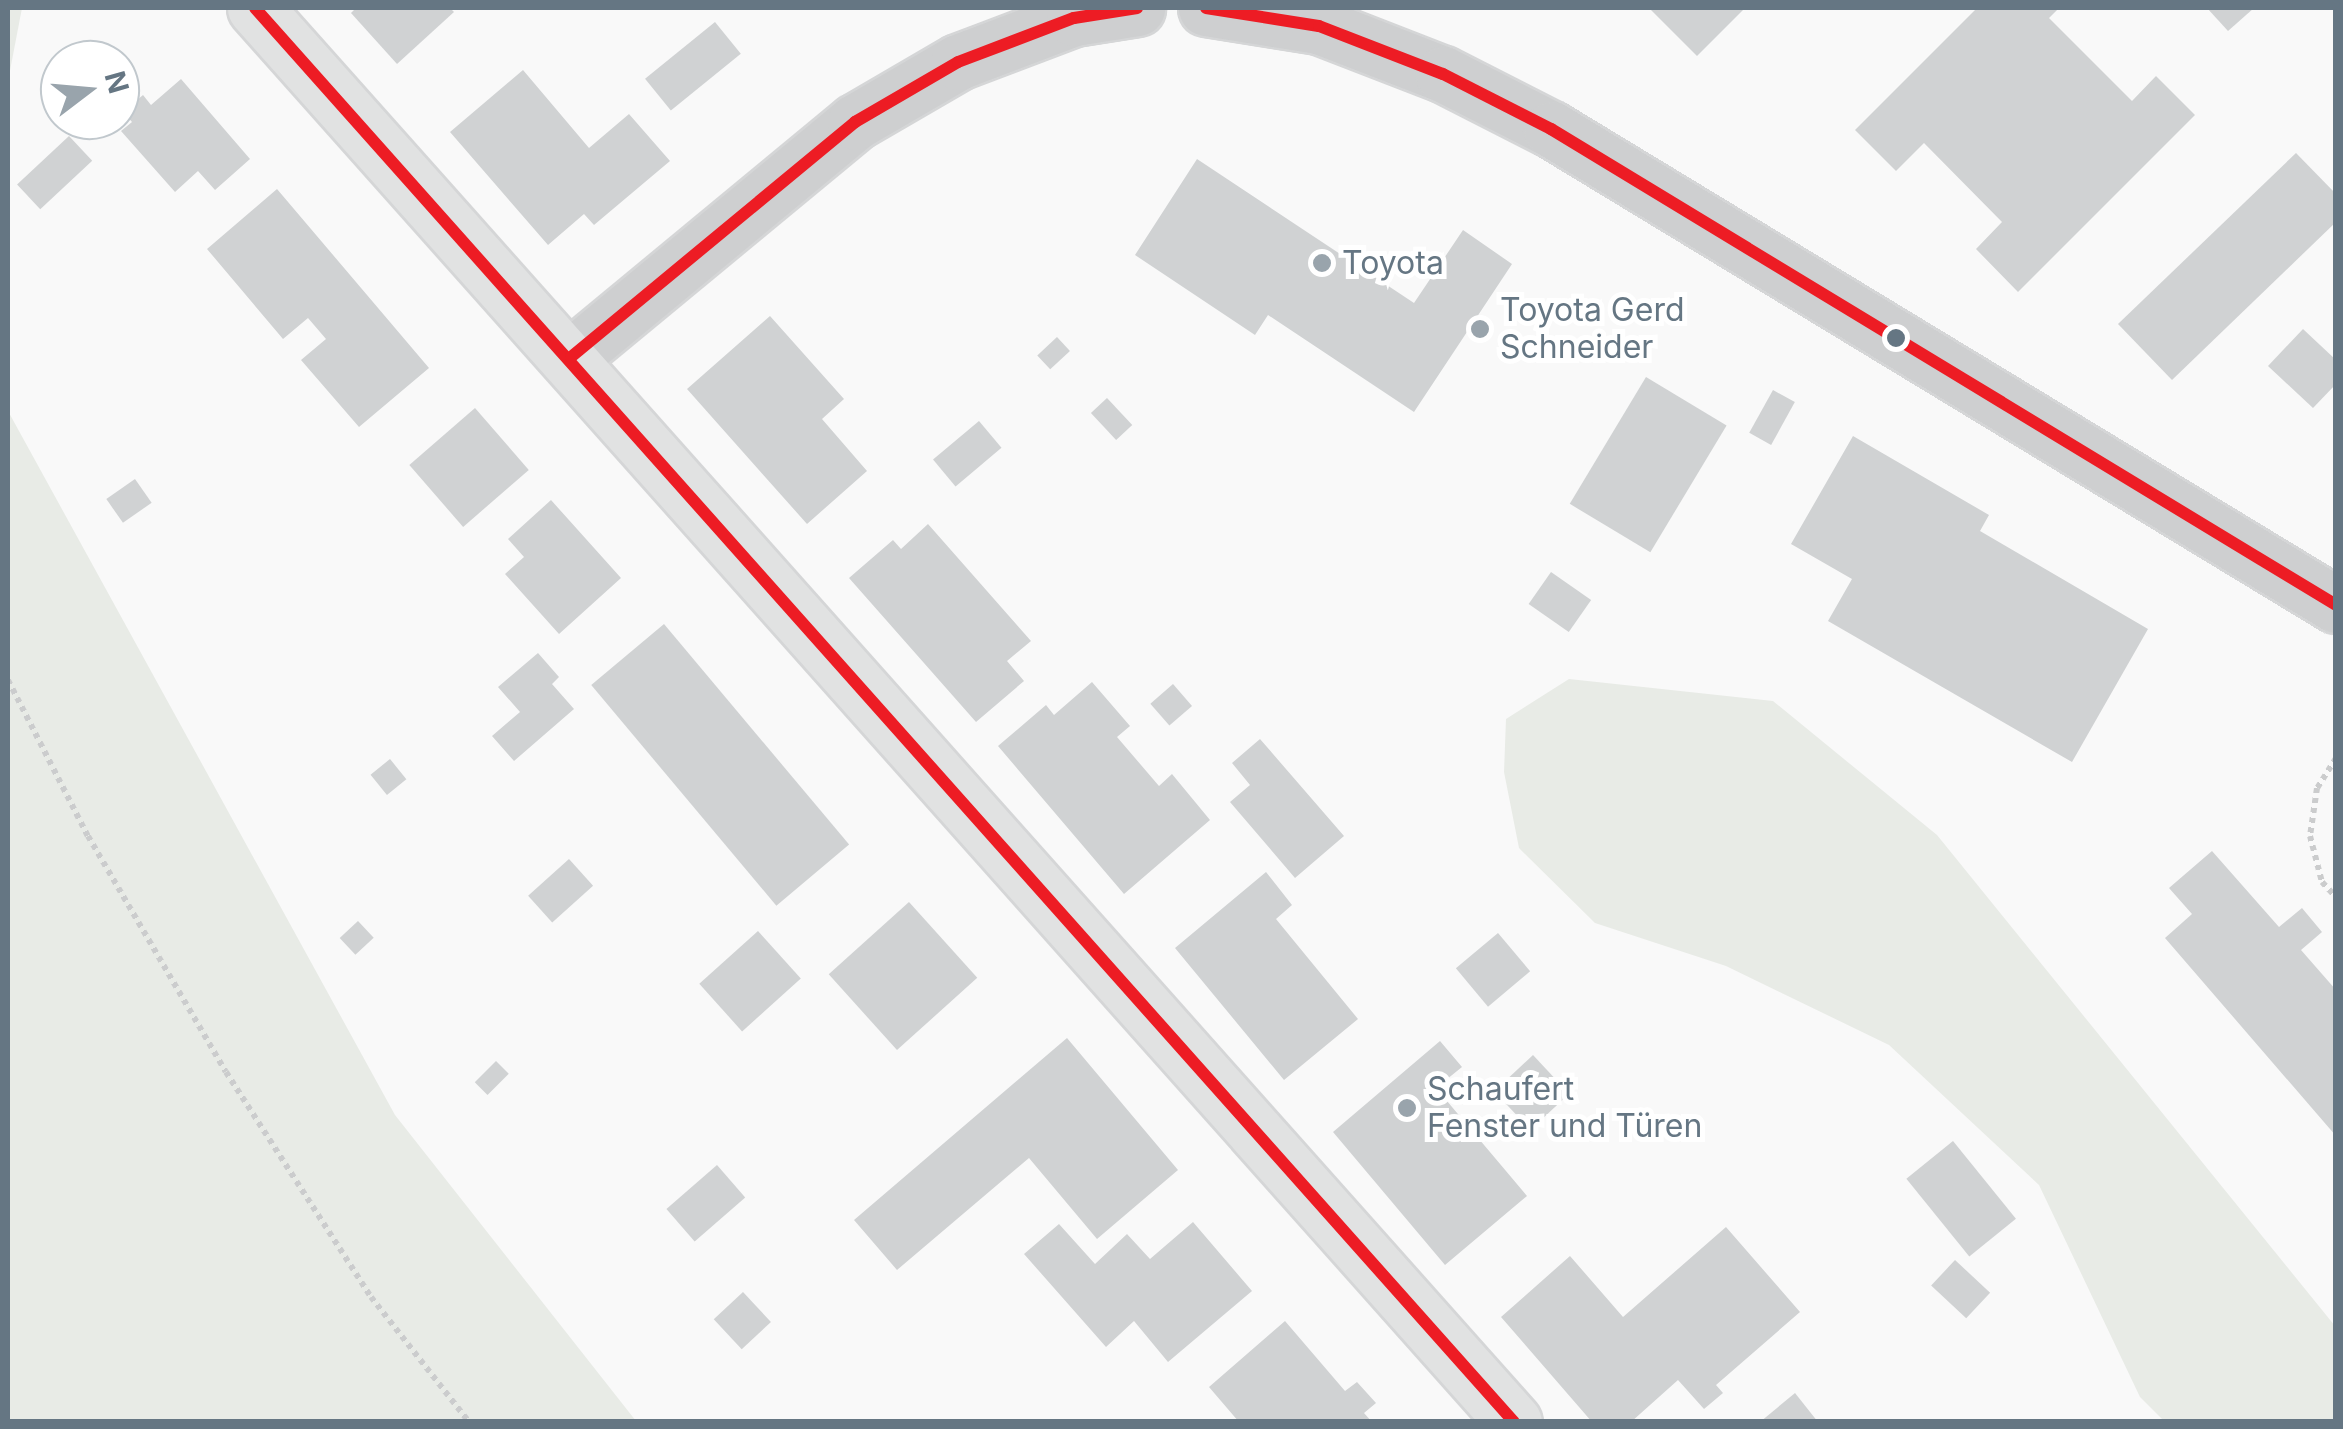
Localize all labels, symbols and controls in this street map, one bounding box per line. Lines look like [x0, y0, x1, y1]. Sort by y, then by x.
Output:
north arrow [40, 40, 140, 140]
text: N [98, 67, 136, 97]
place label: Toyota [1342, 244, 1444, 282]
marker: Toyota [1311, 252, 1333, 274]
place label: Toyota Gerd Schneider [1500, 292, 1684, 367]
marker: Toyota Gerd Schneider [1469, 318, 1491, 340]
unlabelled marker [1886, 328, 1906, 348]
place label: Schaufert Fenster und Türen [1427, 1071, 1702, 1146]
marker: Schaufert Fenster und Türen [1396, 1097, 1418, 1119]

